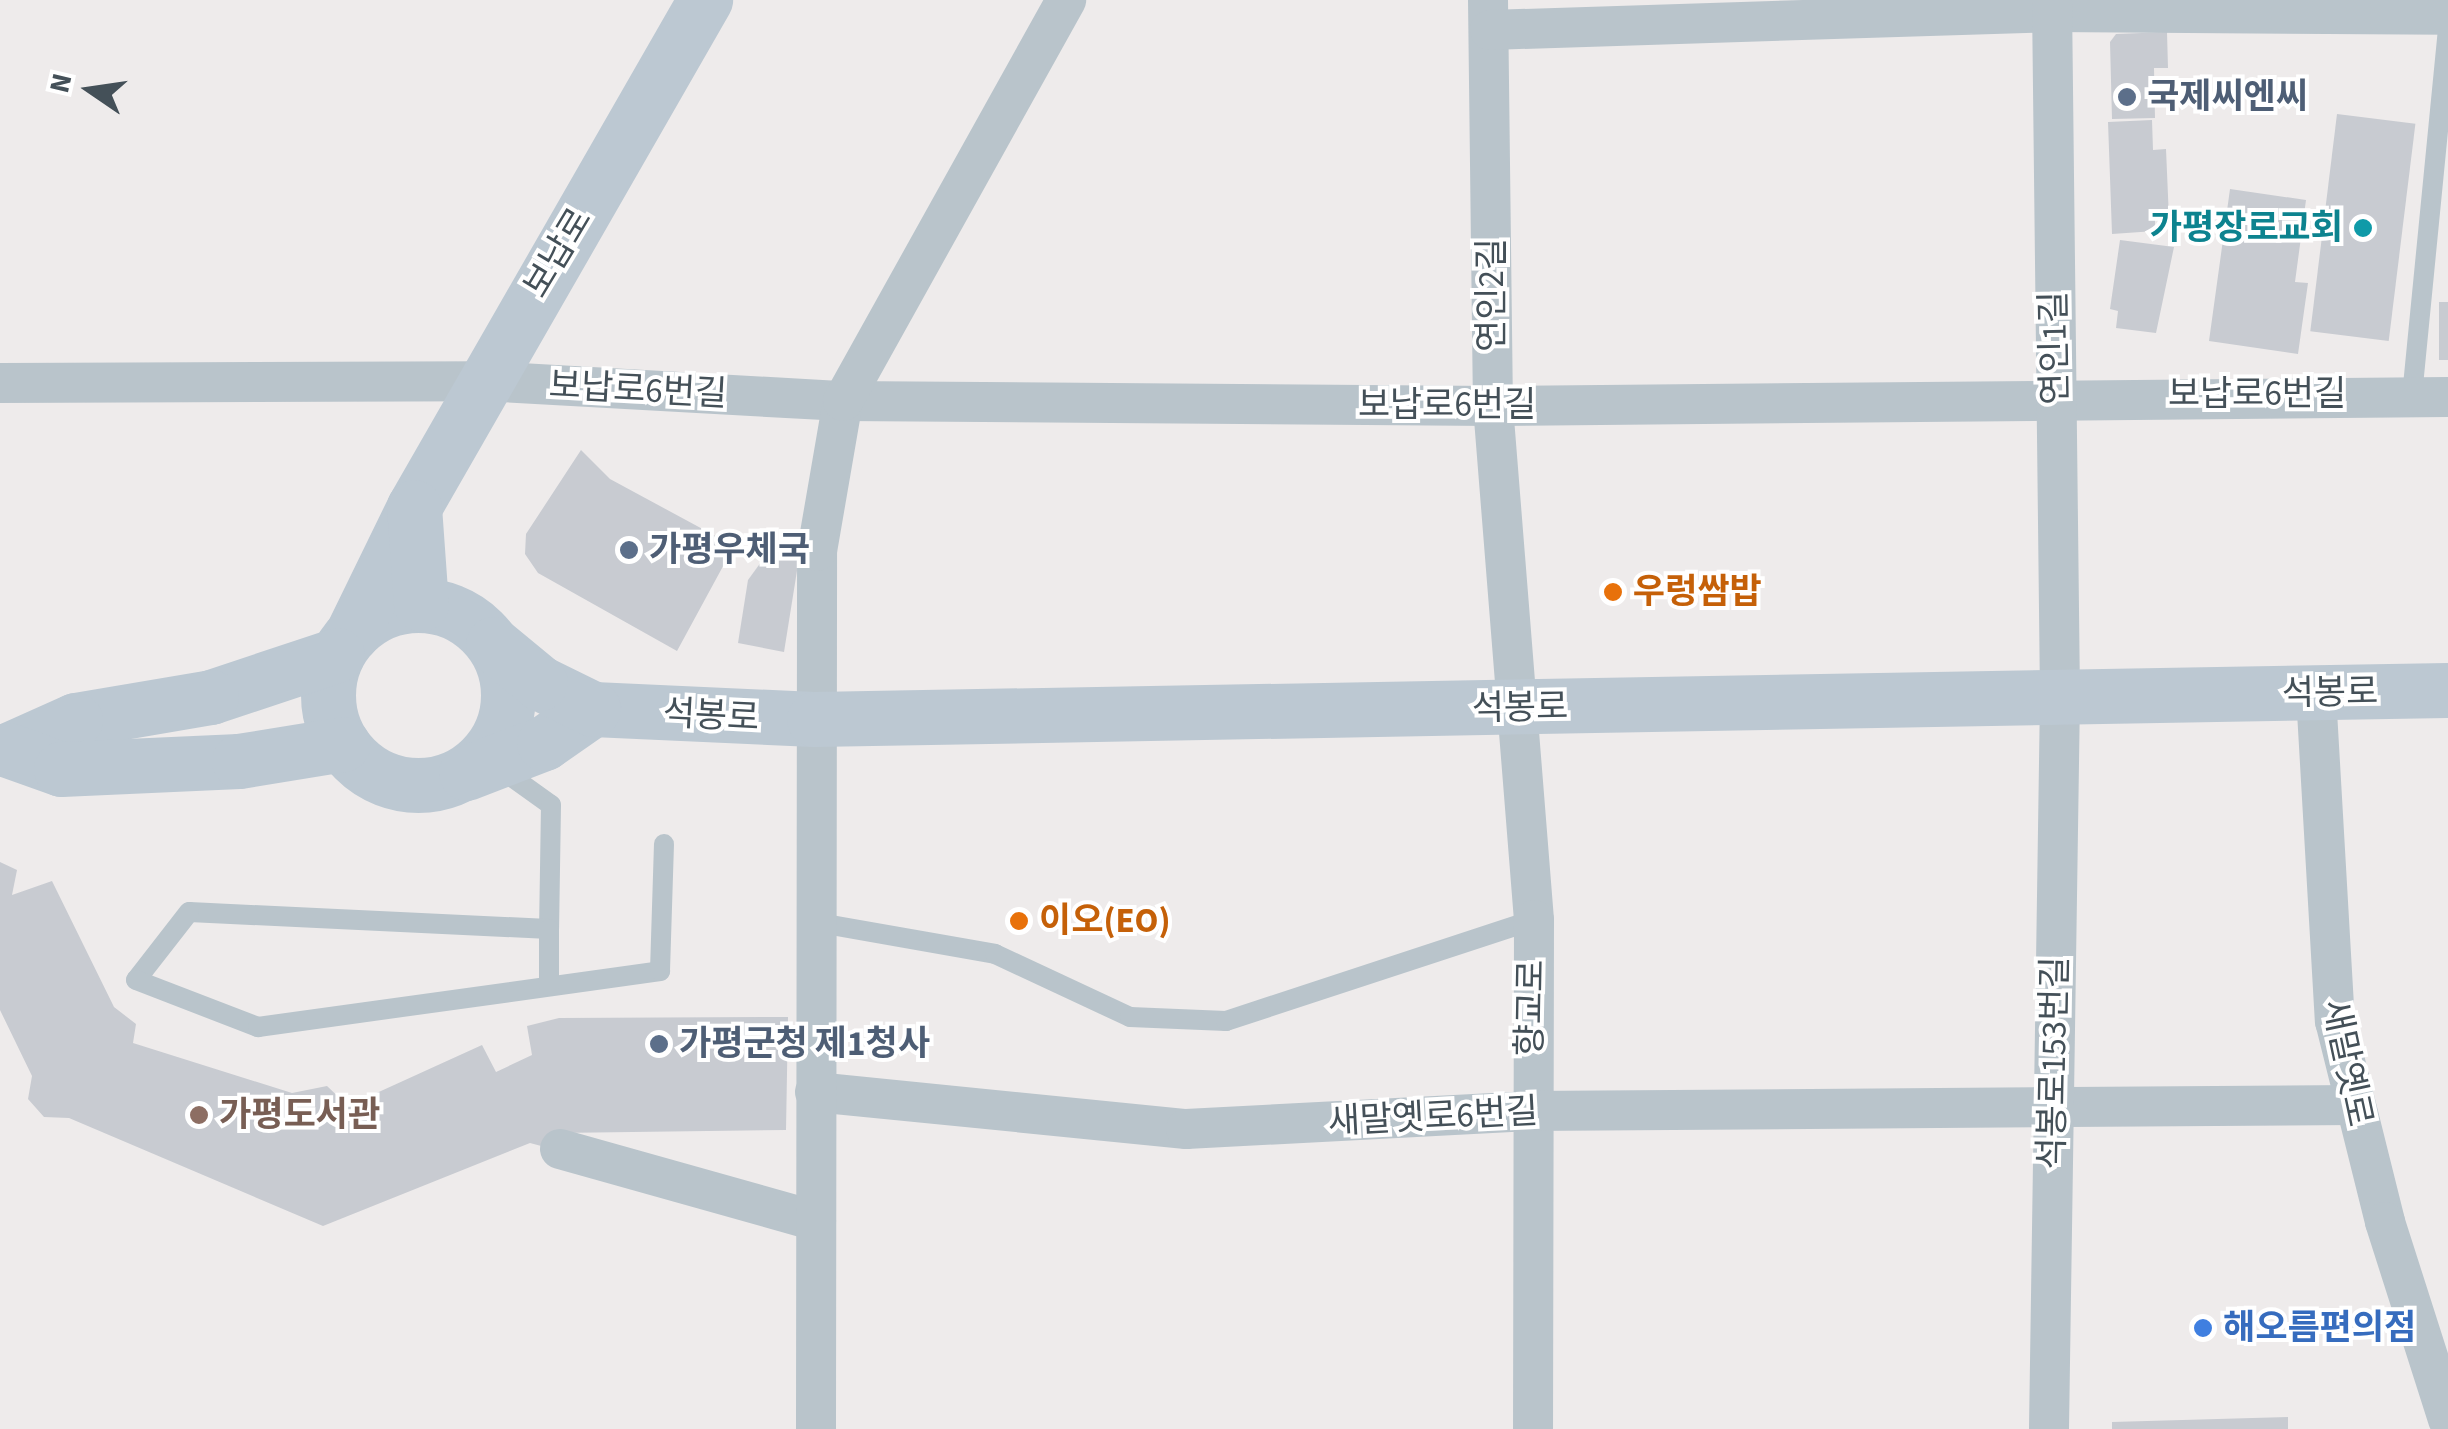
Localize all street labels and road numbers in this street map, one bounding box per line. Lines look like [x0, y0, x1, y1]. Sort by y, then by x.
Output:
street label: 보납로 [515, 201, 601, 305]
street label: 연인2길 [1471, 238, 1513, 352]
street label: 연인1길 [2033, 291, 2077, 405]
street label: 보납로6번길 [548, 364, 728, 416]
street label: 보납로6번길 [2168, 373, 2346, 415]
street label: 보납로6번길 [1358, 384, 1536, 426]
street label: 석봉로 [2281, 671, 2379, 715]
street label: 석봉로 [1471, 686, 1569, 730]
street label: 석봉로 [662, 693, 760, 739]
street label: 석봉로153번길 [2031, 956, 2077, 1170]
street label: 향교로 [1509, 959, 1553, 1057]
street label: 새말옛로 [2313, 996, 2381, 1130]
street label: 새말옛로6번길 [1327, 1091, 1539, 1143]

